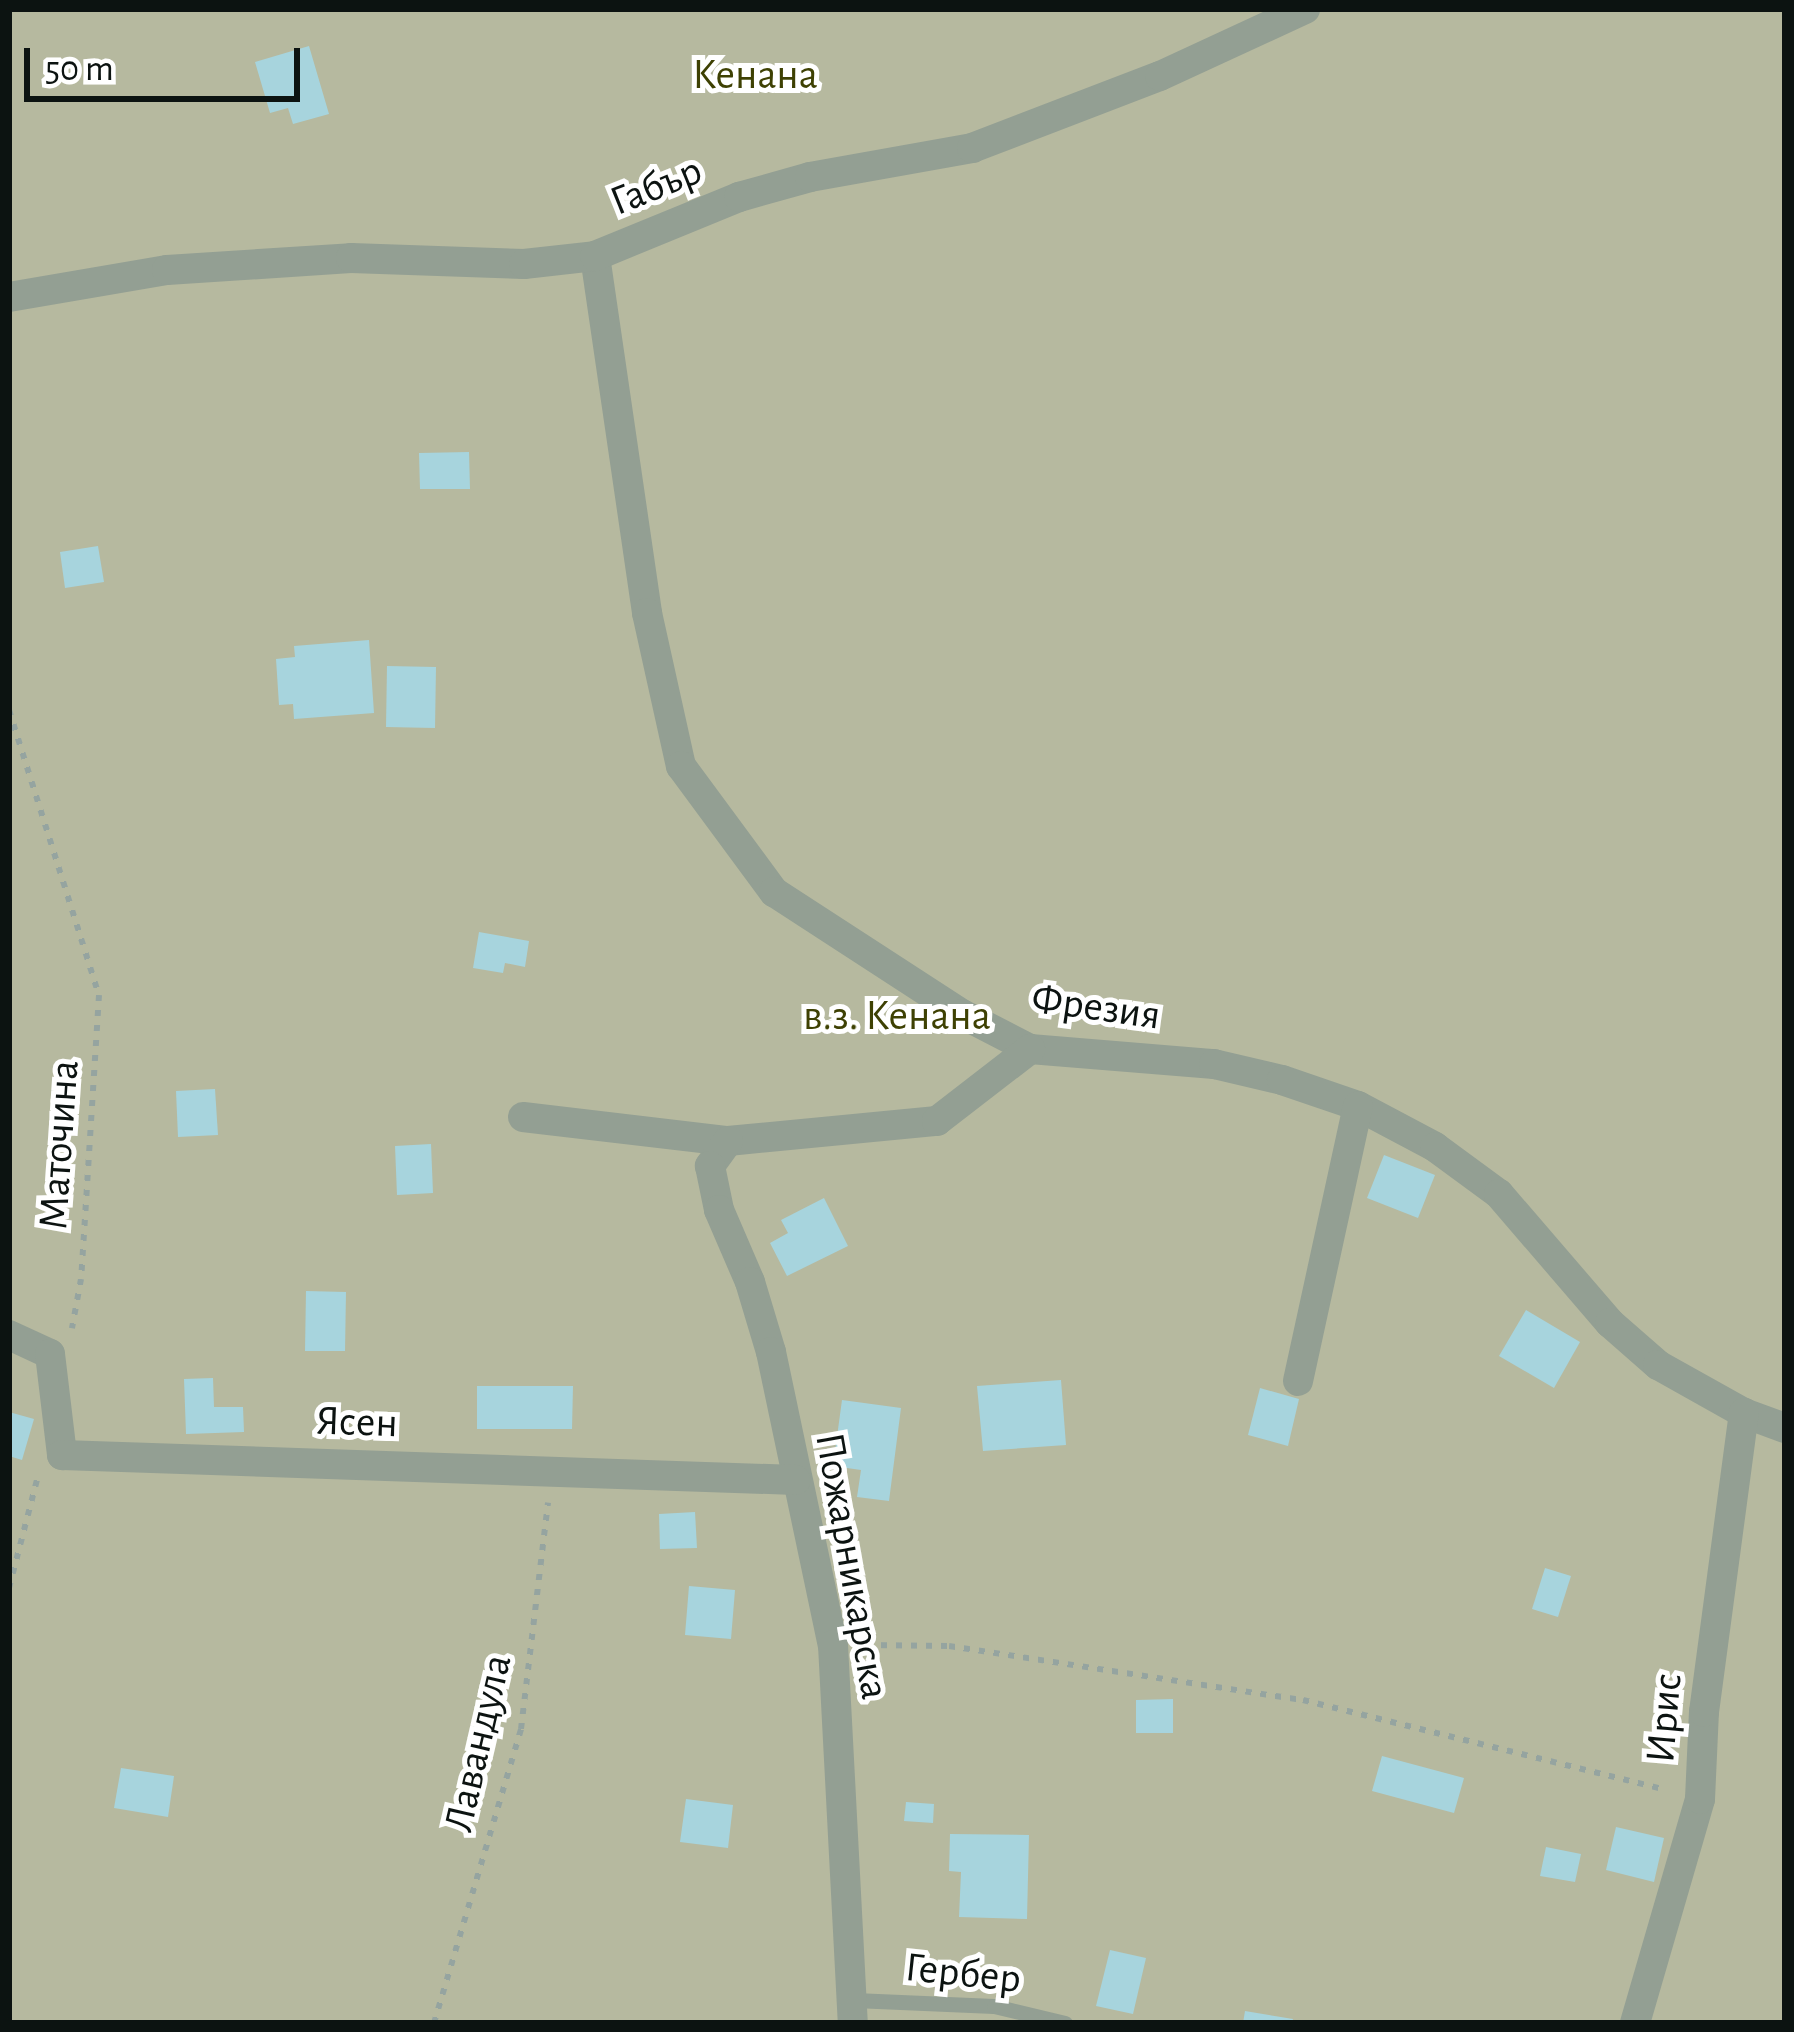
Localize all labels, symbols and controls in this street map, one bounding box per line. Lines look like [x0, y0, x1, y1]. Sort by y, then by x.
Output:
scale bar [30, 24, 306, 98]
park label: Кенана [692, 50, 818, 100]
text: 50 m [45, 51, 114, 87]
street label: Габър [603, 145, 709, 227]
street label: Фрезия [1028, 973, 1164, 1041]
park label: в.з. Кенана [803, 991, 991, 1041]
street label: Маточина [28, 1058, 90, 1232]
street label: Ясен [315, 1395, 399, 1449]
street label: Пожарникарска [804, 1429, 900, 1703]
street label: Лавандула [433, 1650, 523, 1836]
street label: Ирис [1635, 1671, 1693, 1765]
street label: Гербер [903, 1942, 1023, 2004]

